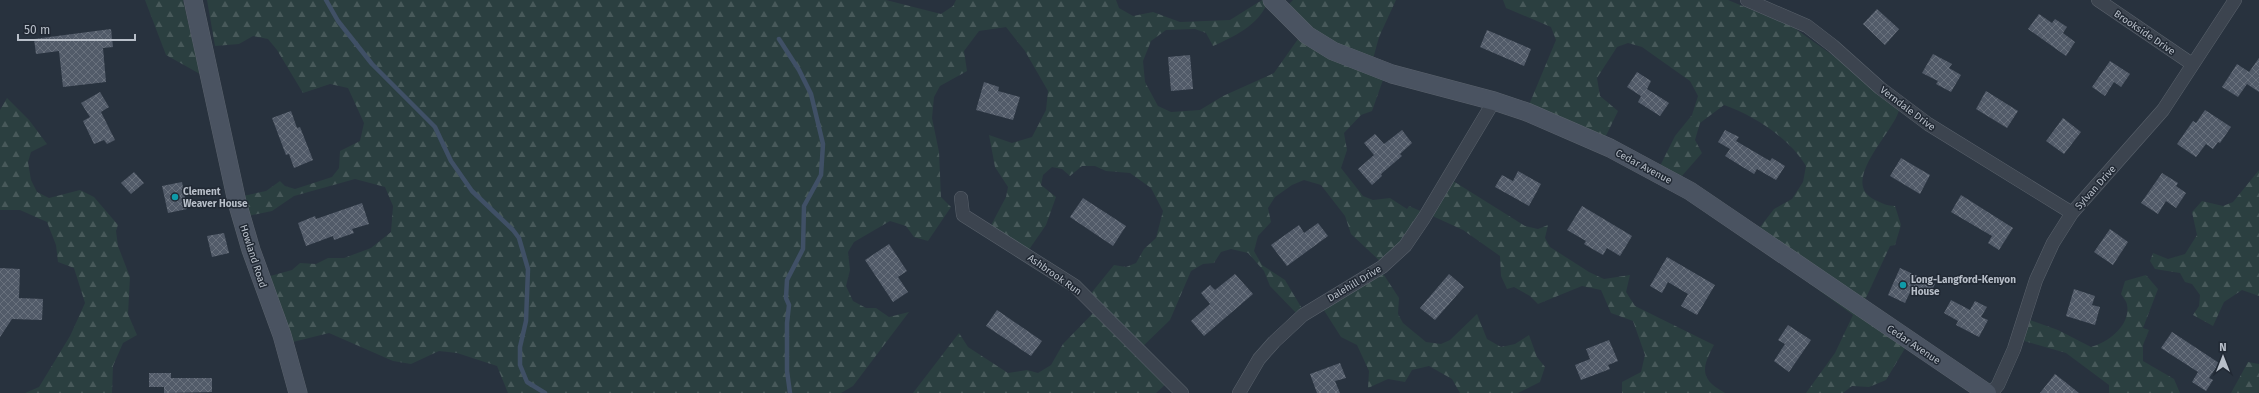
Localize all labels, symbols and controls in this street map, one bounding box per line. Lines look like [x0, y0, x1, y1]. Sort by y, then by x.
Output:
street label: Brookside Drive [2111, 8, 2177, 58]
scale bar [18, 16, 135, 42]
text: 50 m [24, 23, 50, 37]
street label: Verndale Drive [1877, 84, 1937, 134]
street label: Cedar Avenue [1613, 147, 1674, 187]
street label: Sylvan Drive [2073, 163, 2119, 212]
place label: Clement Weaver House [183, 186, 248, 210]
marker: Clement Weaver House [170, 192, 180, 202]
street label: Howland Road [237, 223, 269, 289]
street label: Ashbrook Run [1025, 252, 1084, 298]
street label: Dalehill Drive [1325, 263, 1384, 305]
place label: Long-Langford-Kenyon House [1911, 274, 2016, 298]
marker: Long-Langford-Kenyon House [1898, 280, 1908, 290]
street label: Cedar Avenue [1884, 323, 1942, 367]
north arrow [2203, 337, 2243, 377]
text: N [2219, 341, 2227, 354]

